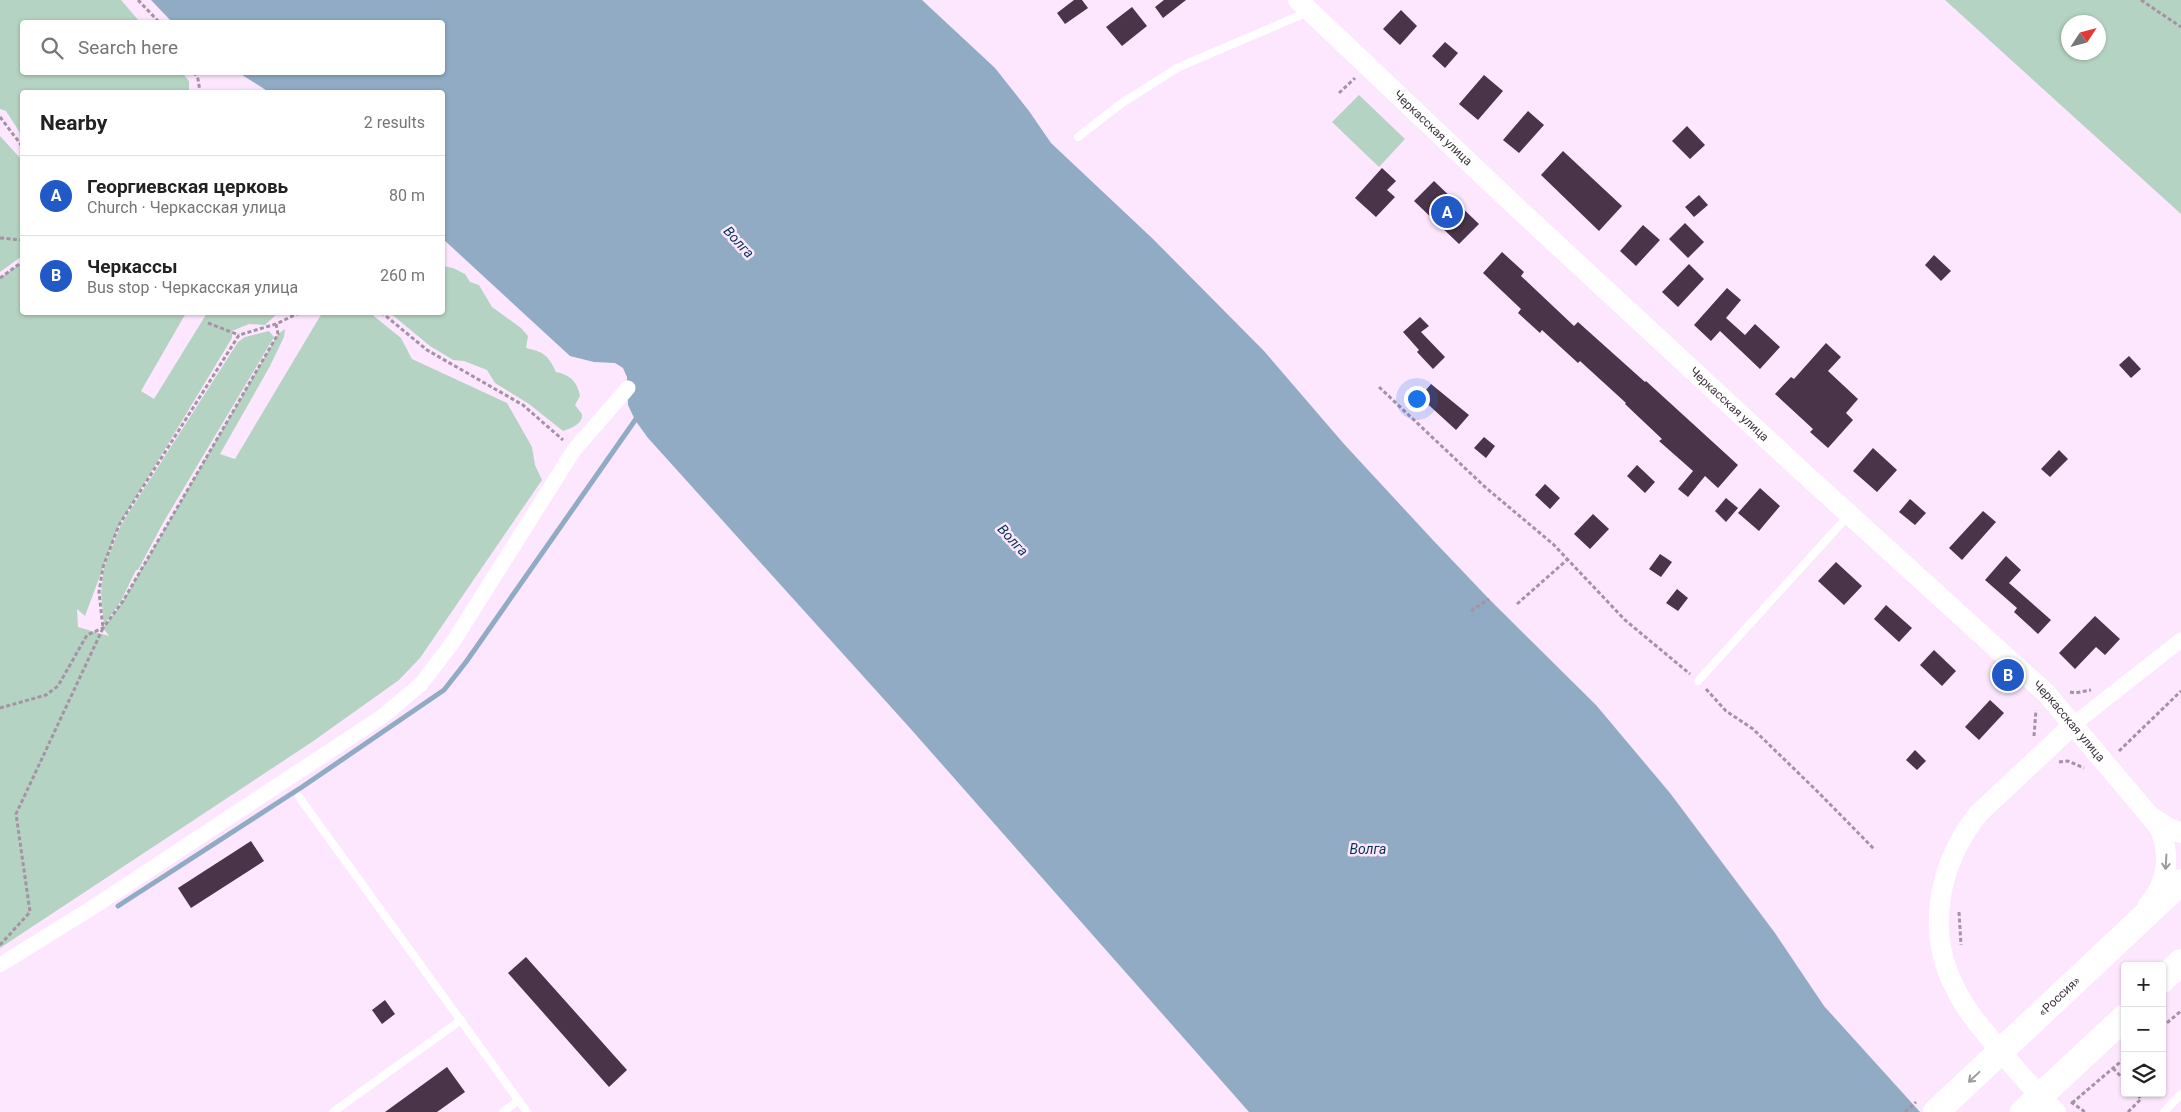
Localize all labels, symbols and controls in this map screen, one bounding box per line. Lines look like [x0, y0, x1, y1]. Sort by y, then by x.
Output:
north arrow [2061, 15, 2106, 60]
search box [20, 20, 445, 75]
icon: search [38, 34, 66, 62]
text: Search here [78, 36, 178, 59]
street label: Черкасская улица [1391, 88, 1475, 168]
text: Nearby [40, 111, 107, 135]
text: 2 results [364, 113, 425, 132]
text: Георгиевская церковь [87, 175, 288, 198]
text: A [51, 186, 61, 205]
text: 80 m [389, 186, 425, 205]
pin: A [1431, 193, 1463, 231]
text: Church · Черкасская улица [87, 198, 286, 217]
water label: Волга [721, 223, 757, 261]
text: Черкассы [87, 255, 178, 278]
text: B [51, 266, 61, 285]
text: 260 m [380, 266, 425, 285]
text: Bus stop · Черкасская улица [87, 278, 298, 297]
street label: Черкасская улица [1687, 364, 1772, 444]
your location [1404, 386, 1430, 412]
water label: Волга [995, 521, 1031, 559]
pin: B [1992, 656, 2024, 694]
street label: Черкасская улица [2030, 678, 2108, 764]
water label: Волга [1349, 841, 1387, 857]
one-way arrow [2161, 853, 2170, 869]
map controls [2121, 962, 2166, 1097]
button: + [2121, 962, 2166, 1007]
street label: «Россия» [2036, 973, 2083, 1019]
button: − [2121, 1007, 2166, 1052]
button: layers [2121, 1052, 2166, 1097]
one-way arrow [1967, 1071, 1980, 1083]

